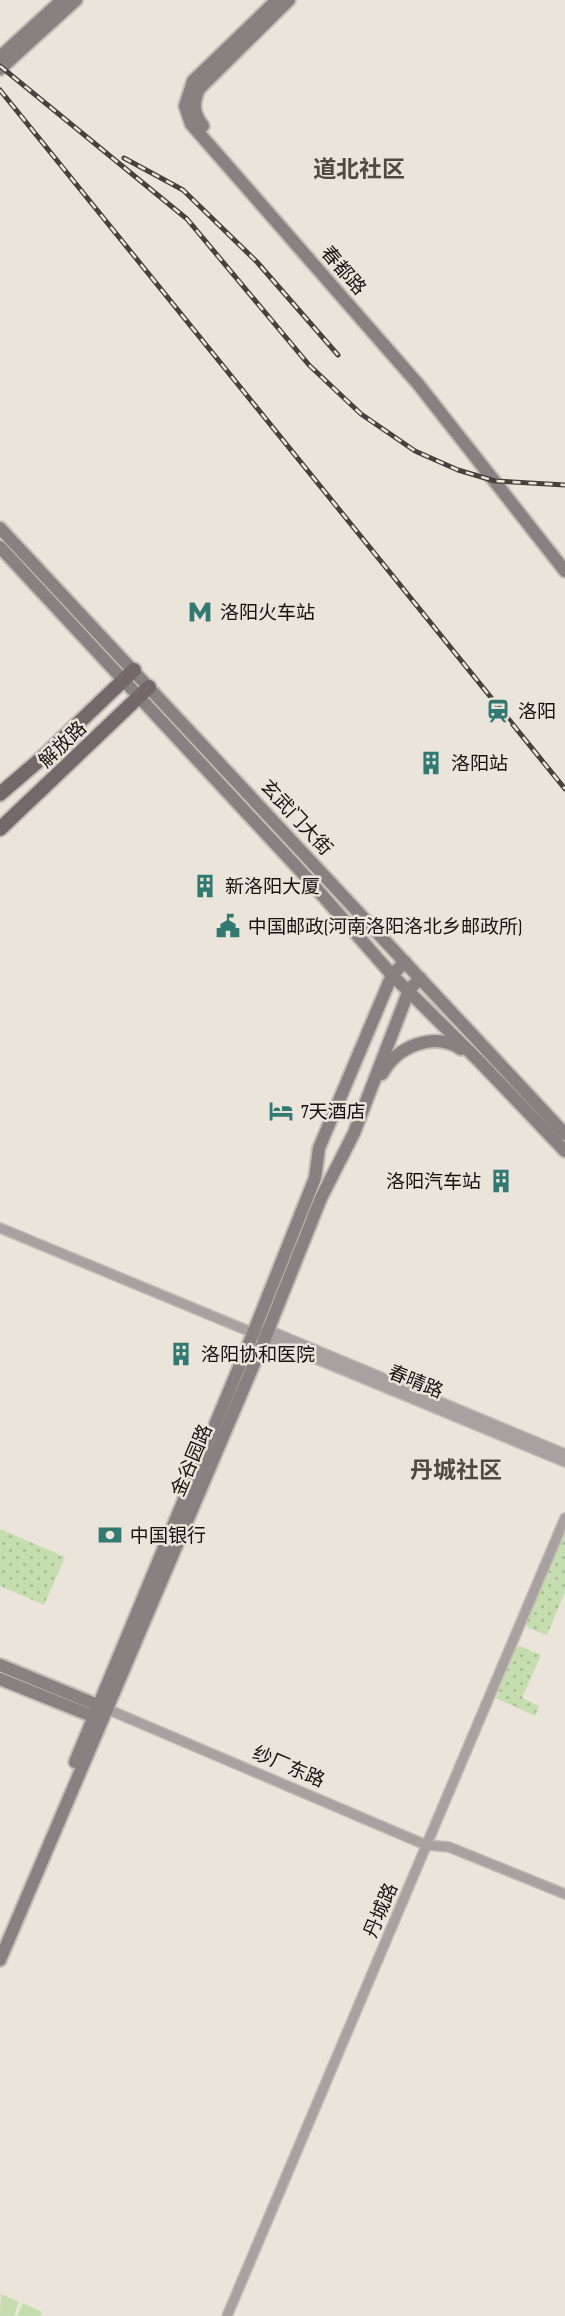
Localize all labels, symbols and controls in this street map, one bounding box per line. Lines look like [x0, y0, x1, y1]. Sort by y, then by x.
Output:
district label: 道北社区 [313, 156, 405, 184]
street label: 春都路 [315, 242, 370, 300]
metro station icon: 洛阳火车站 [186, 598, 214, 626]
place label: 洛阳火车站 [220, 602, 315, 625]
station icon: 洛阳 [484, 697, 512, 725]
place label: 洛阳 [518, 701, 556, 724]
street label: 解放路 [35, 717, 92, 773]
building icon: 洛阳站 [417, 749, 445, 777]
place label: 洛阳站 [451, 753, 508, 776]
street label: 玄武门大街 [255, 775, 337, 861]
building icon: 新洛阳大厦 [191, 872, 219, 900]
place label: 新洛阳大厦 [225, 876, 320, 899]
public building icon: 中国邮政(河南洛阳洛北乡邮政所) [214, 912, 242, 940]
place label: 中国邮政(河南洛阳洛北乡邮政所) [248, 916, 522, 939]
hotel icon: 7天酒店 [267, 1097, 295, 1125]
place label: 7天酒店 [301, 1101, 366, 1124]
building icon: 洛阳汽车站 [487, 1167, 515, 1195]
place label: 洛阳汽车站 [386, 1171, 481, 1194]
building icon: 洛阳协和医院 [167, 1340, 195, 1368]
place label: 洛阳协和医院 [201, 1344, 315, 1367]
street label: 春晴路 [385, 1361, 446, 1404]
street label: 金谷园路 [167, 1421, 218, 1500]
district label: 丹城社区 [410, 1457, 502, 1485]
bank icon: 中国银行 [96, 1521, 124, 1549]
place label: 中国银行 [130, 1525, 206, 1548]
street label: 纱厂东路 [249, 1742, 328, 1793]
street label: 丹城路 [360, 1880, 403, 1941]

